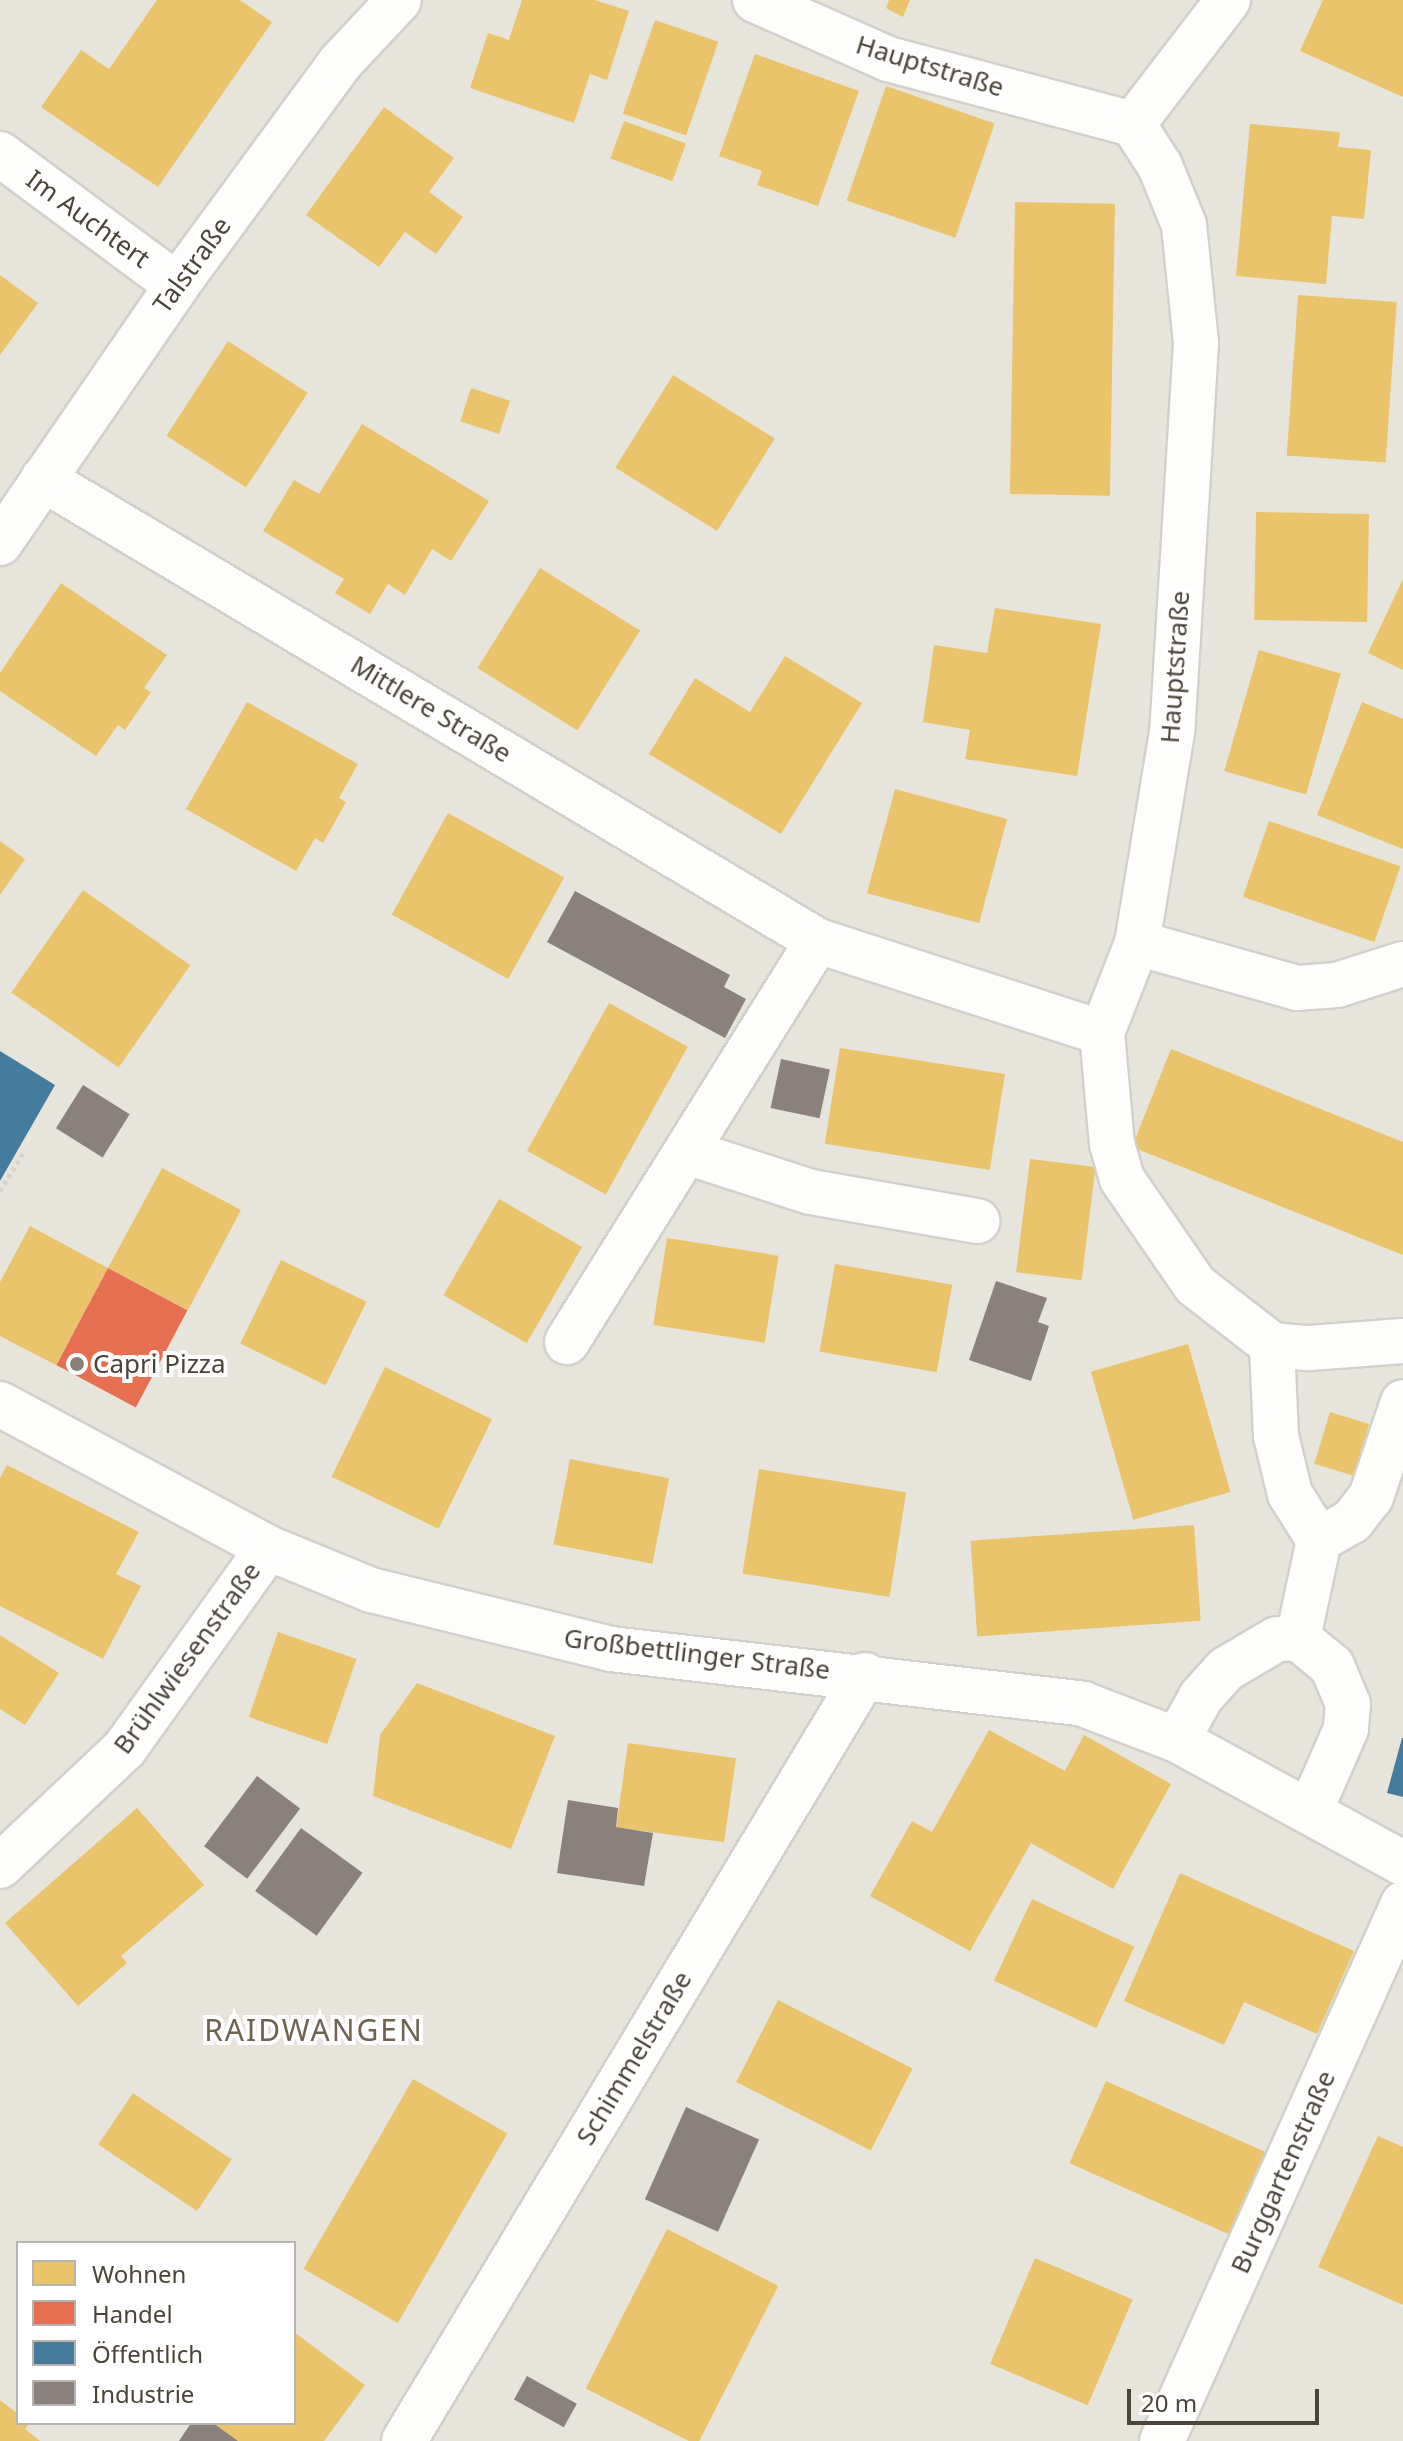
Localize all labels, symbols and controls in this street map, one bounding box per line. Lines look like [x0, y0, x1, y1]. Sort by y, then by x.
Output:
street label: Hauptstraße [852, 29, 1008, 103]
street label: Im Auchtert [20, 164, 156, 274]
street label: Talstraße [147, 211, 237, 319]
street label: Hauptstraße [1154, 590, 1196, 744]
street label: Mittlere Straße [345, 649, 517, 769]
place label: Capri Pizza [93, 1348, 226, 1380]
marker: Capri Pizza [68, 1355, 86, 1373]
street label: Brühlwiesenstraße [107, 1556, 267, 1760]
street label: Großbettlinger Straße [562, 1622, 832, 1686]
street label: Schimmelstraße [570, 1965, 698, 2151]
district label: RAIDWANGEN [204, 2012, 424, 2048]
street label: Burggartenstraße [1224, 2066, 1342, 2278]
legend [16, 2241, 296, 2425]
text: Wohnen [92, 2257, 186, 2290]
text: Handel [92, 2297, 173, 2330]
text: Öffentlich [92, 2337, 203, 2370]
scale bar [1131, 2373, 1323, 2423]
text: Industrie [92, 2377, 194, 2410]
text: 20 m [1141, 2386, 1197, 2419]

